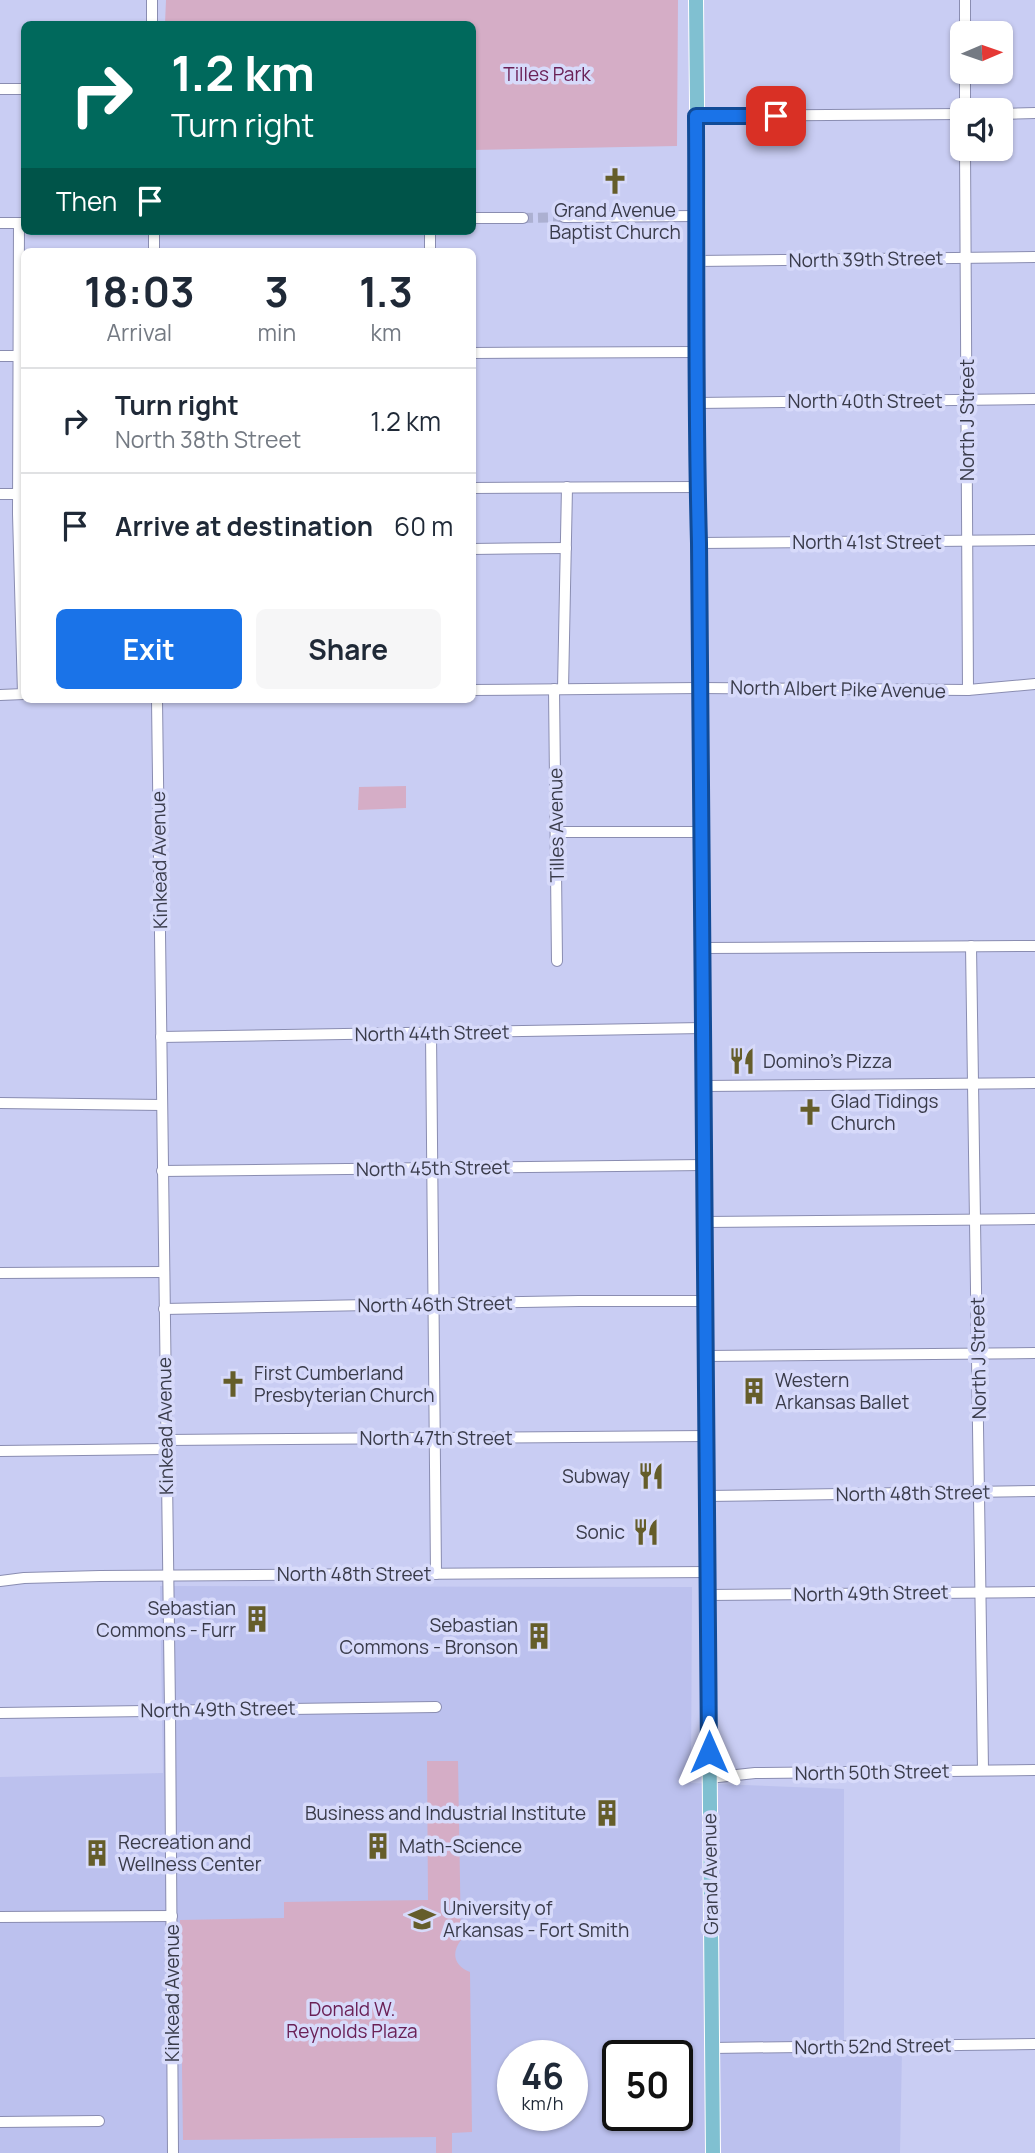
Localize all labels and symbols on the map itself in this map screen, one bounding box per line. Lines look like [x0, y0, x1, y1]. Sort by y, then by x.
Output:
north arrow [950, 21, 1013, 84]
park label: Tilles Park [503, 61, 591, 87]
pin [746, 86, 806, 146]
church icon: Grand Avenue Baptist Church [600, 166, 630, 196]
place label: Grand Avenue Baptist Church [549, 197, 681, 245]
street label: North 39th Street [788, 245, 944, 273]
street label: North J Street [954, 359, 980, 481]
street label: North 40th Street [787, 388, 943, 414]
street label: North 41st Street [792, 529, 942, 555]
street label: North Albert Pike Avenue [730, 674, 946, 704]
street label: Tilles Avenue [542, 767, 570, 883]
street label: Kinkead Avenue [145, 791, 173, 929]
street label: North 44th Street [354, 1019, 510, 1047]
restaurant icon: Domino's Pizza [727, 1046, 757, 1076]
place label: Domino's Pizza [763, 1048, 892, 1074]
place label: Glad Tidings Church [831, 1088, 938, 1136]
church icon: Glad Tidings Church [795, 1097, 825, 1127]
street label: North 45th Street [356, 1154, 510, 1182]
street label: North 46th Street [357, 1290, 513, 1318]
street label: North J Street [964, 1297, 992, 1419]
street label: Kinkead Avenue [151, 1357, 179, 1495]
place label: First Cumberland Presbyterian Church [254, 1360, 435, 1408]
place label: Western Arkansas Ballet [775, 1367, 909, 1415]
church icon: First Cumberland Presbyterian Church [218, 1369, 248, 1399]
building icon: Western Arkansas Ballet [739, 1376, 769, 1406]
street label: North 47th Street [359, 1425, 513, 1451]
restaurant icon: Subway [636, 1461, 666, 1491]
place label: Subway [562, 1463, 630, 1489]
street label: North 48th Street [836, 1479, 990, 1507]
restaurant icon: Sonic [631, 1517, 661, 1547]
place label: Sonic [576, 1519, 625, 1545]
street label: North 48th Street [277, 1561, 431, 1587]
street label: North 49th Street [793, 1579, 949, 1607]
place label: Sebastian Commons - Furr [96, 1595, 236, 1643]
building icon: Sebastian Commons - Furr [242, 1604, 272, 1634]
place label: Sebastian Commons - Bronson [340, 1612, 518, 1660]
building icon: Sebastian Commons - Bronson [524, 1621, 554, 1651]
street label: North 49th Street [140, 1695, 296, 1723]
position arrow [672, 1715, 746, 1789]
street label: North 50th Street [794, 1758, 950, 1786]
building icon: Business and Industrial Institute [592, 1798, 622, 1828]
place label: Business and Industrial Institute [305, 1800, 586, 1826]
street label: Grand Avenue [696, 1813, 724, 1935]
place label: Recreation and Wellness Center [118, 1829, 262, 1877]
building icon: Math-Science [363, 1831, 393, 1861]
place label: Math-Science [399, 1833, 522, 1859]
building icon: Recreation and Wellness Center [82, 1838, 112, 1868]
place label: University of Arkansas - Fort Smith [443, 1895, 629, 1943]
school or university icon: University of Arkansas - Fort Smith [407, 1904, 437, 1934]
street label: Kinkead Avenue [159, 1924, 185, 2062]
park label: Donald W. Reynolds Plaza [286, 1996, 418, 2044]
street label: North 52nd Street [794, 2032, 952, 2060]
speed limit sign: 50 [602, 2040, 693, 2131]

